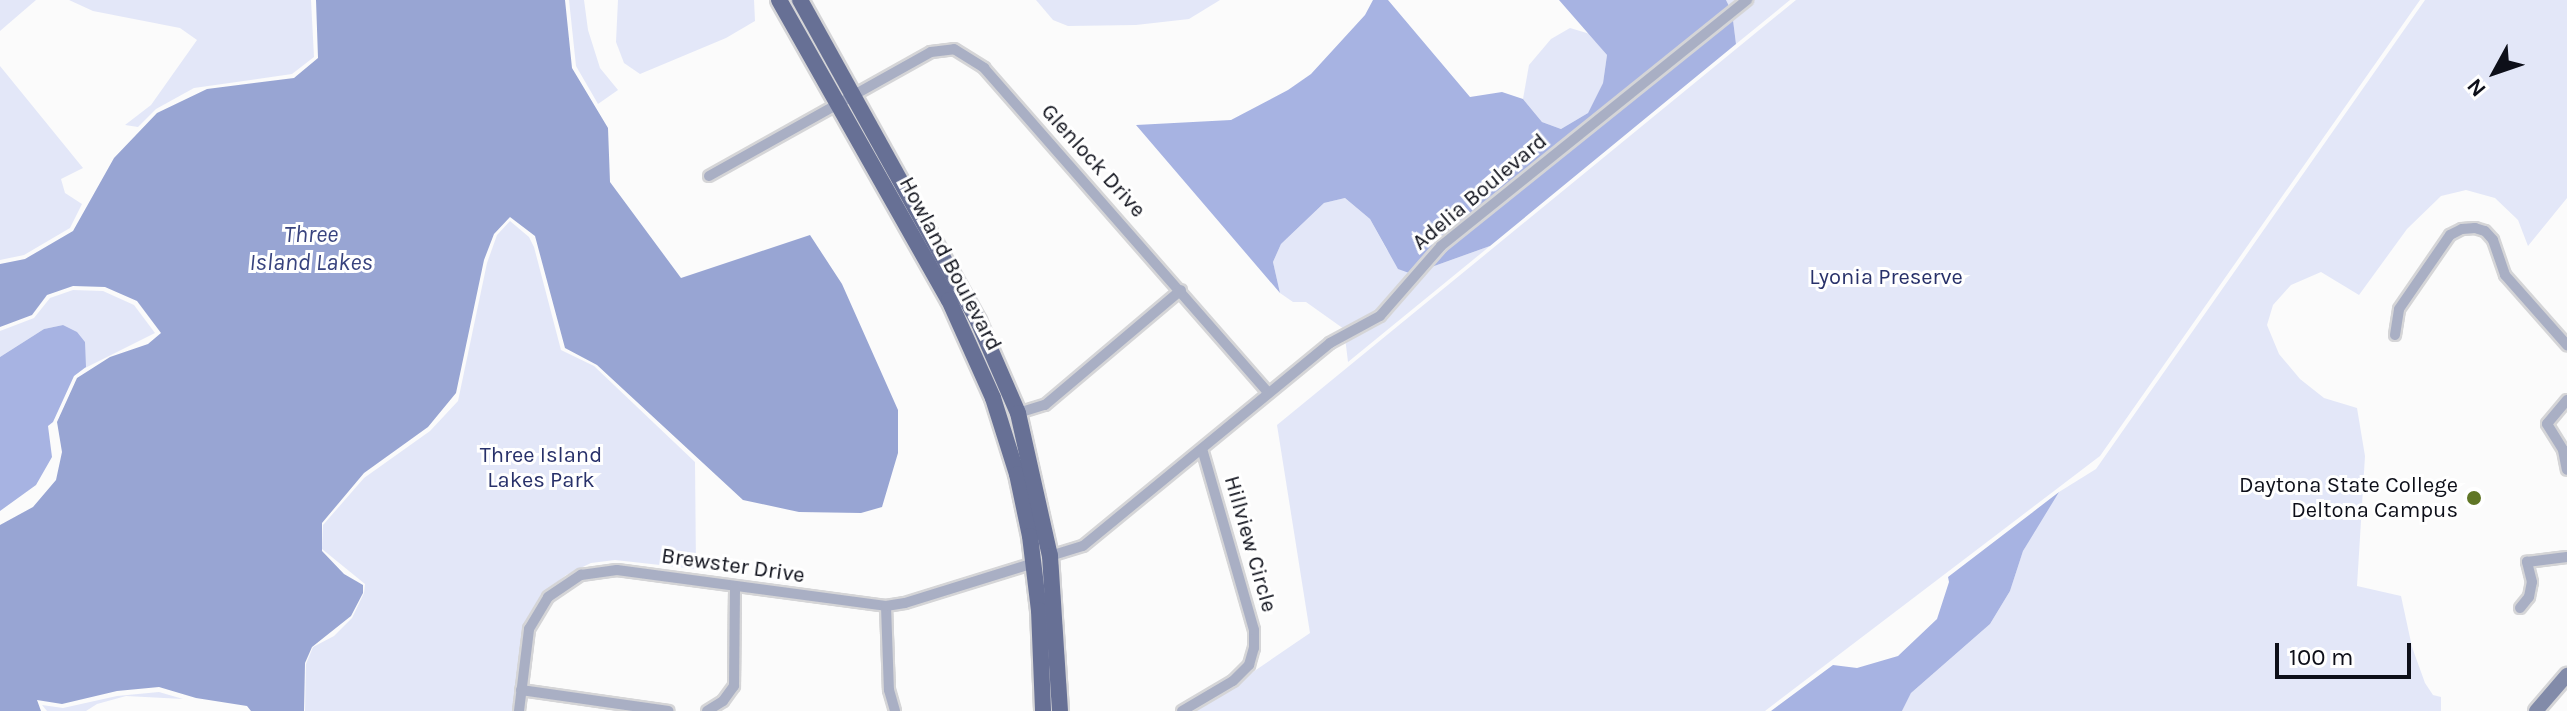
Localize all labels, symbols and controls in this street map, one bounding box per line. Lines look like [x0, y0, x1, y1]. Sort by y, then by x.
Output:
north arrow [2455, 32, 2535, 112]
text: N [2462, 73, 2492, 102]
street label: Glenlock Drive [1035, 99, 1151, 223]
street label: Adelia Boulevard [1407, 128, 1553, 256]
street label: Howland Boulevard [893, 173, 1007, 355]
water label: Three Island Lakes [249, 221, 373, 277]
park label: Lyonia Preserve [1809, 265, 1963, 291]
park label: Three Island Lakes Park [480, 442, 602, 494]
place label: Daytona State College Deltona Campus [2239, 472, 2458, 524]
street label: Hillview Circle [1218, 473, 1282, 615]
marker: Daytona State College Deltona Campus [2465, 489, 2483, 507]
street label: Brewster Drive [660, 543, 806, 589]
scale bar [2279, 627, 2415, 677]
text: 100 m [2289, 643, 2354, 671]

